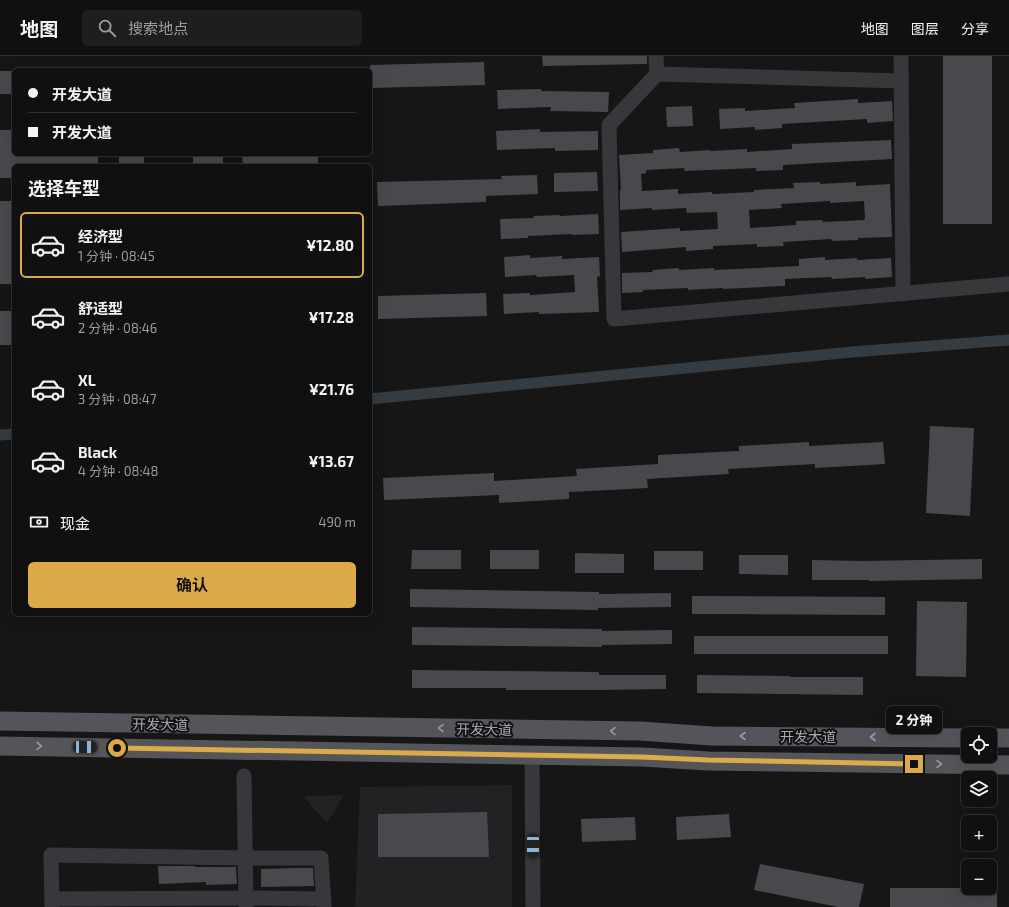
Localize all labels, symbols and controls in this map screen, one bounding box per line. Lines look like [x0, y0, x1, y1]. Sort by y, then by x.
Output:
search box [82, 10, 362, 46]
text: 地图 [20, 17, 58, 40]
icon: search [96, 17, 118, 39]
text: 搜索地点 [128, 19, 188, 37]
text: 地图 [861, 20, 889, 37]
text: 图层 [911, 20, 939, 37]
text: 分享 [961, 20, 989, 37]
text: 开发大道 [52, 85, 112, 103]
text: 开发大道 [52, 123, 112, 141]
text: 选择车型 [28, 177, 100, 199]
icon: car [30, 227, 66, 263]
text: 经济型 [78, 227, 123, 245]
text: ¥12.80 [306, 236, 354, 254]
text: 1 分钟 · 08:45 [78, 248, 155, 264]
icon: car [30, 299, 66, 335]
text: 舒适型 [78, 299, 123, 317]
text: ¥17.28 [309, 308, 354, 326]
text: 2 分钟 · 08:46 [78, 320, 157, 336]
icon: car [30, 371, 66, 407]
text: XL [78, 371, 96, 389]
text: ¥21.76 [309, 380, 354, 398]
text: 3 分钟 · 08:47 [78, 391, 156, 407]
icon: car [30, 443, 66, 479]
text: Black [78, 443, 117, 461]
text: ¥13.67 [309, 452, 354, 470]
text: 4 分钟 · 08:48 [78, 463, 158, 479]
icon: cash [28, 511, 50, 533]
text: 现金 [60, 514, 90, 532]
text: 490 m [318, 514, 356, 530]
button: 确认 [28, 562, 356, 608]
callout: 2 分钟 [886, 706, 942, 734]
text: 2 分钟 [896, 712, 932, 728]
street label: 开发大道 [132, 715, 188, 733]
street label: 开发大道 [456, 720, 512, 738]
one-way arrow [438, 724, 444, 732]
one-way arrow [610, 727, 616, 735]
map controls [961, 727, 997, 895]
button: locate [961, 727, 997, 763]
street label: 开发大道 [780, 728, 836, 745]
one-way arrow [740, 732, 746, 740]
one-way arrow [870, 733, 876, 741]
route start [108, 739, 126, 757]
car [73, 741, 97, 753]
one-way arrow [36, 742, 42, 751]
route end [905, 755, 923, 773]
one-way arrow [936, 760, 942, 768]
button: layers [961, 771, 997, 807]
button: + [961, 815, 997, 851]
car [527, 834, 539, 858]
button: − [961, 859, 997, 895]

